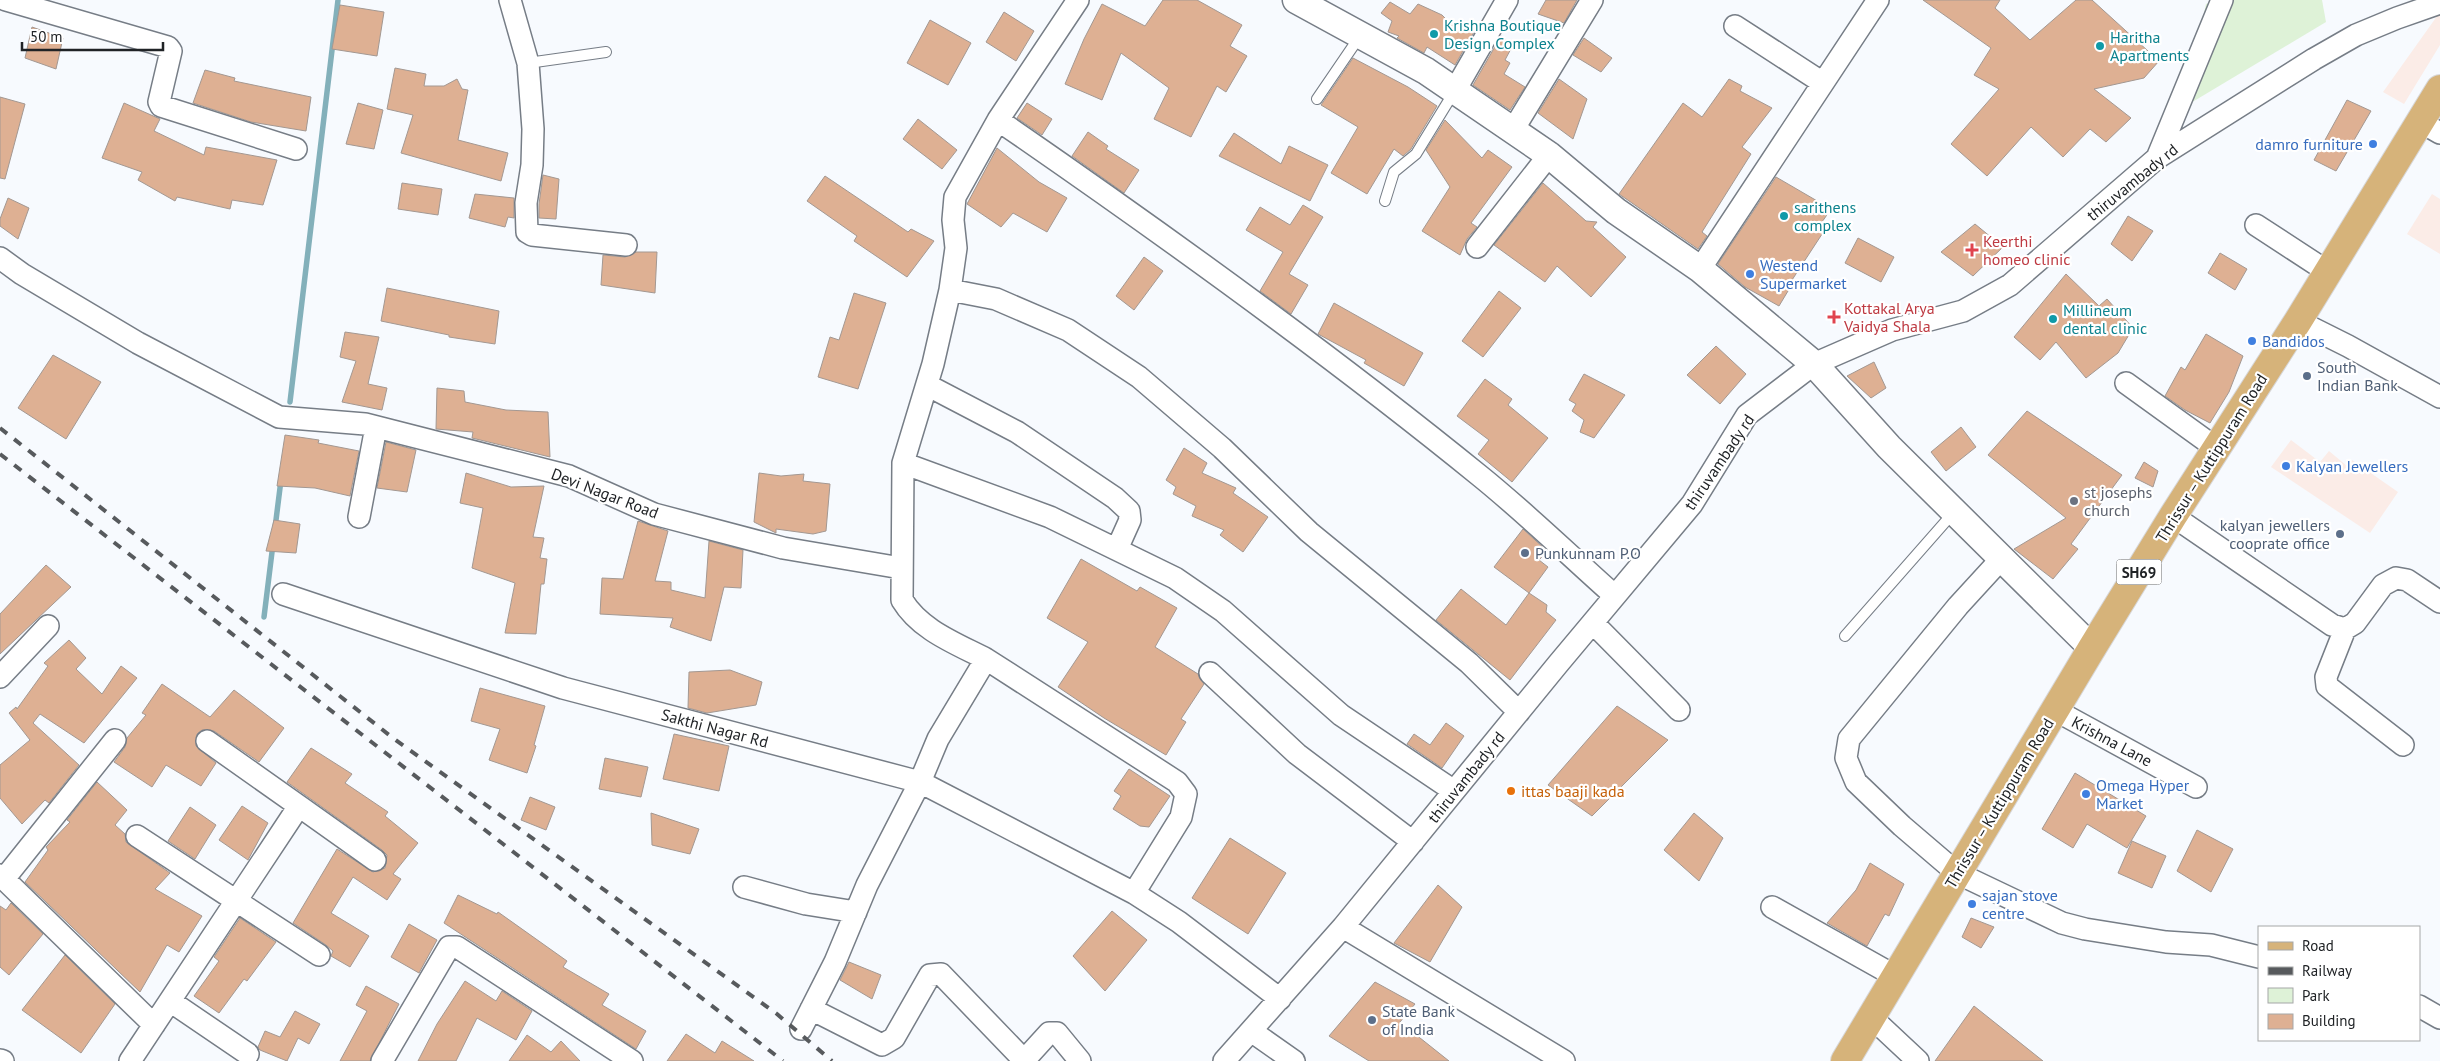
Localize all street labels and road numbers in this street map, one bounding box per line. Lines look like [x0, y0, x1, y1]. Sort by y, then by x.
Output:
street label: thiruvambady rd [2082, 139, 2182, 225]
street label: Thrissur – Kuttippuram Road [2151, 370, 2271, 546]
street label: thiruvambady rd [1680, 410, 1758, 514]
street label: Devi Nagar Road [549, 463, 661, 523]
road number: SH69 [2116, 560, 2162, 584]
street label: Sakthi Nagar Rd [659, 704, 771, 752]
street label: Krishna Lane [2068, 711, 2156, 771]
street label: Thrissur – Kuttippuram Road [1940, 714, 2058, 892]
street label: thiruvambady rd [1423, 727, 1509, 827]

